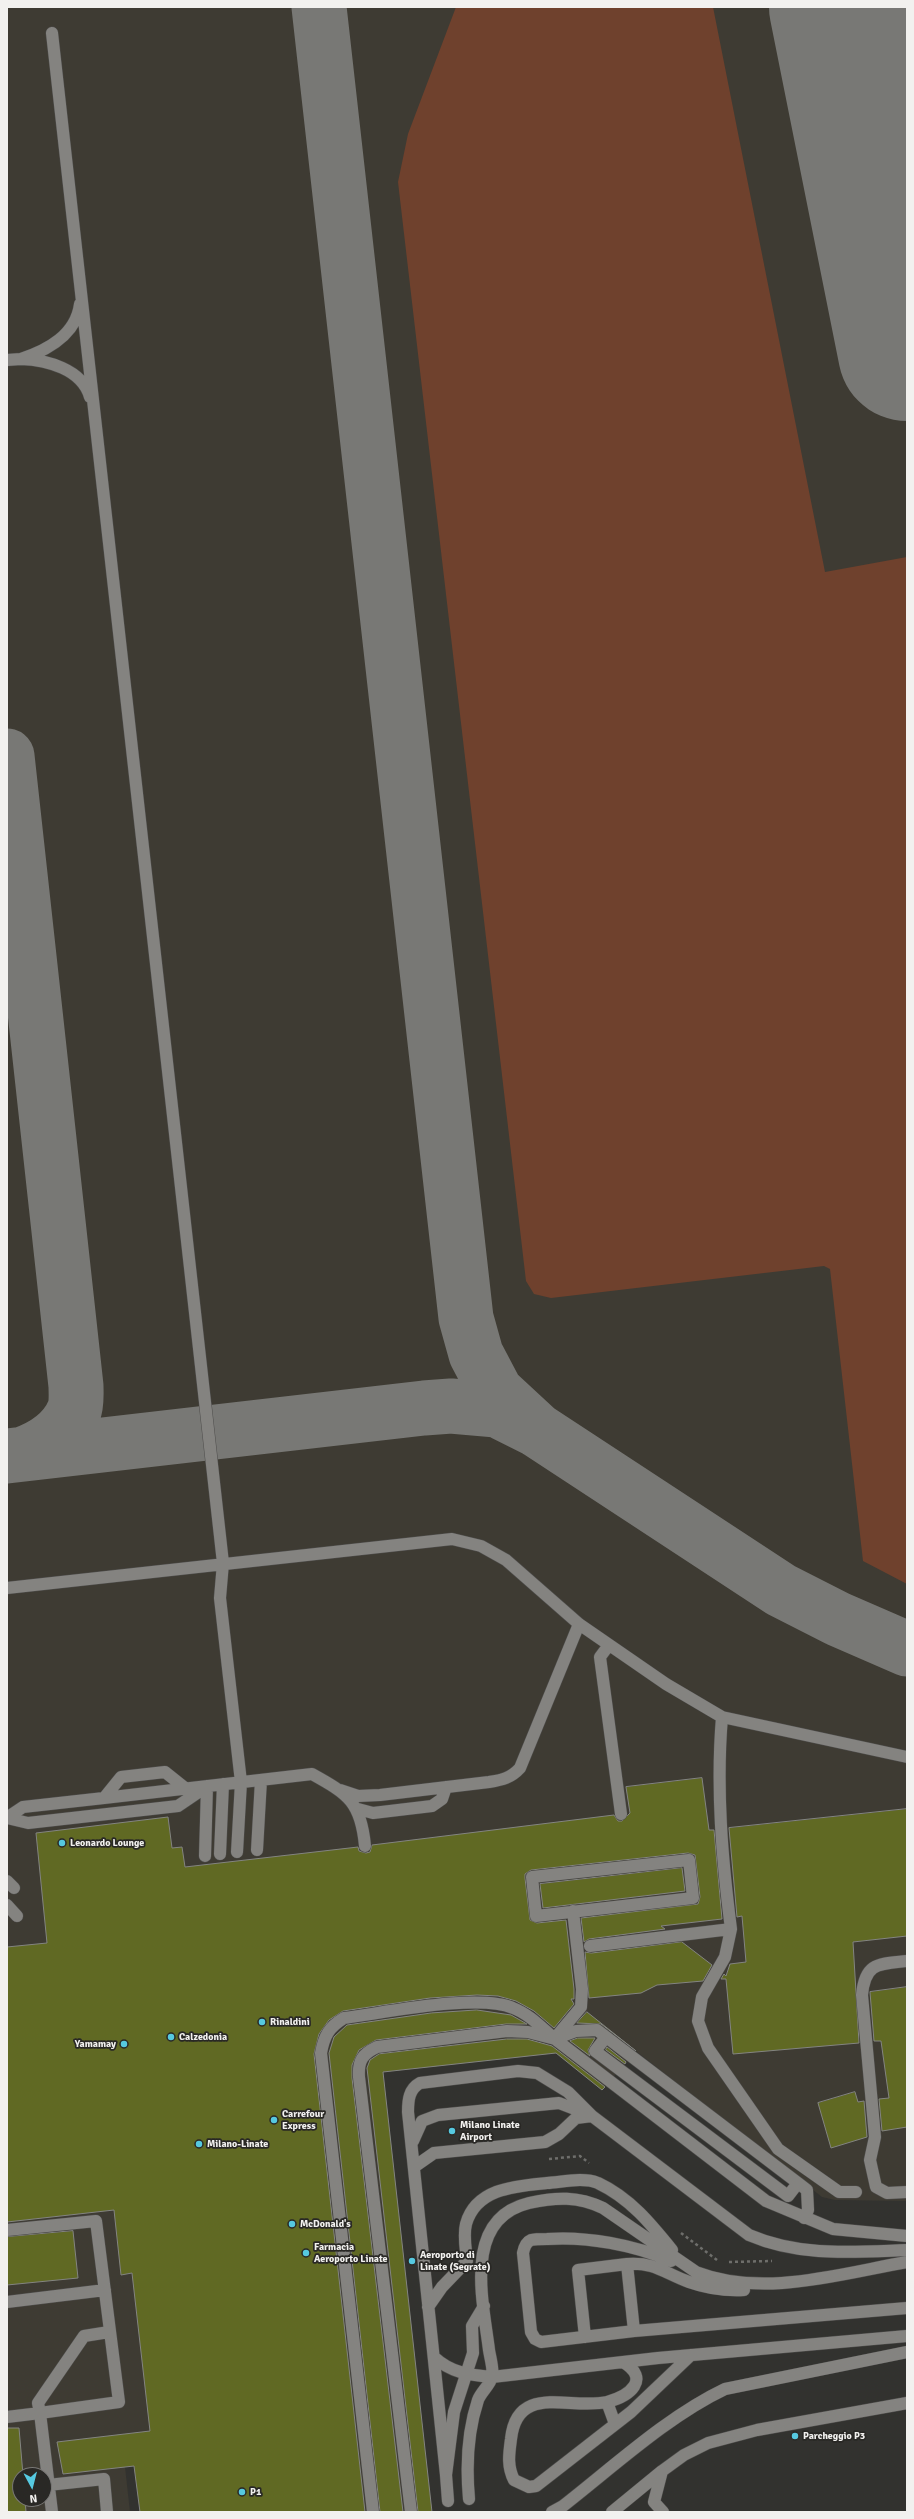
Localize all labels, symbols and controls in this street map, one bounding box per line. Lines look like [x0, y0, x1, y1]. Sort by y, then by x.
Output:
place label: Leonardo Lounge [70, 1837, 144, 1849]
marker: Leonardo Lounge [57, 1838, 67, 1848]
place label: Rinaldini [270, 2016, 310, 2028]
marker: Rinaldini [257, 2017, 267, 2027]
place label: Calzedonia [179, 2031, 227, 2043]
marker: Calzedonia [166, 2032, 176, 2042]
place label: Yamamay [75, 2038, 116, 2050]
marker: Yamamay [119, 2039, 129, 2049]
place label: Carrefour Express [282, 2108, 324, 2132]
marker: Carrefour Express [269, 2115, 279, 2125]
place label: Milano Linate Airport [460, 2119, 520, 2142]
marker: Milano Linate Airport [447, 2126, 457, 2136]
place label: Milano-Linate [207, 2138, 268, 2150]
marker: Milano-Linate [194, 2139, 204, 2149]
place label: McDonald's [300, 2218, 351, 2230]
marker: McDonald's [287, 2219, 297, 2229]
place label: Farmacia Aeroporto Linate [314, 2241, 388, 2264]
marker: Farmacia Aeroporto Linate [301, 2248, 311, 2258]
place label: Aeroporto di Linate (Segrate) [420, 2249, 490, 2272]
marker: Aeroporto di Linate (Segrate) [407, 2256, 417, 2266]
place label: Parcheggio P3 [803, 2430, 865, 2442]
marker: Parcheggio P3 [790, 2431, 800, 2441]
north arrow [12, 2467, 52, 2507]
place label: P1 [250, 2486, 261, 2498]
marker: P1 [237, 2487, 247, 2497]
text: N [29, 2491, 38, 2505]

